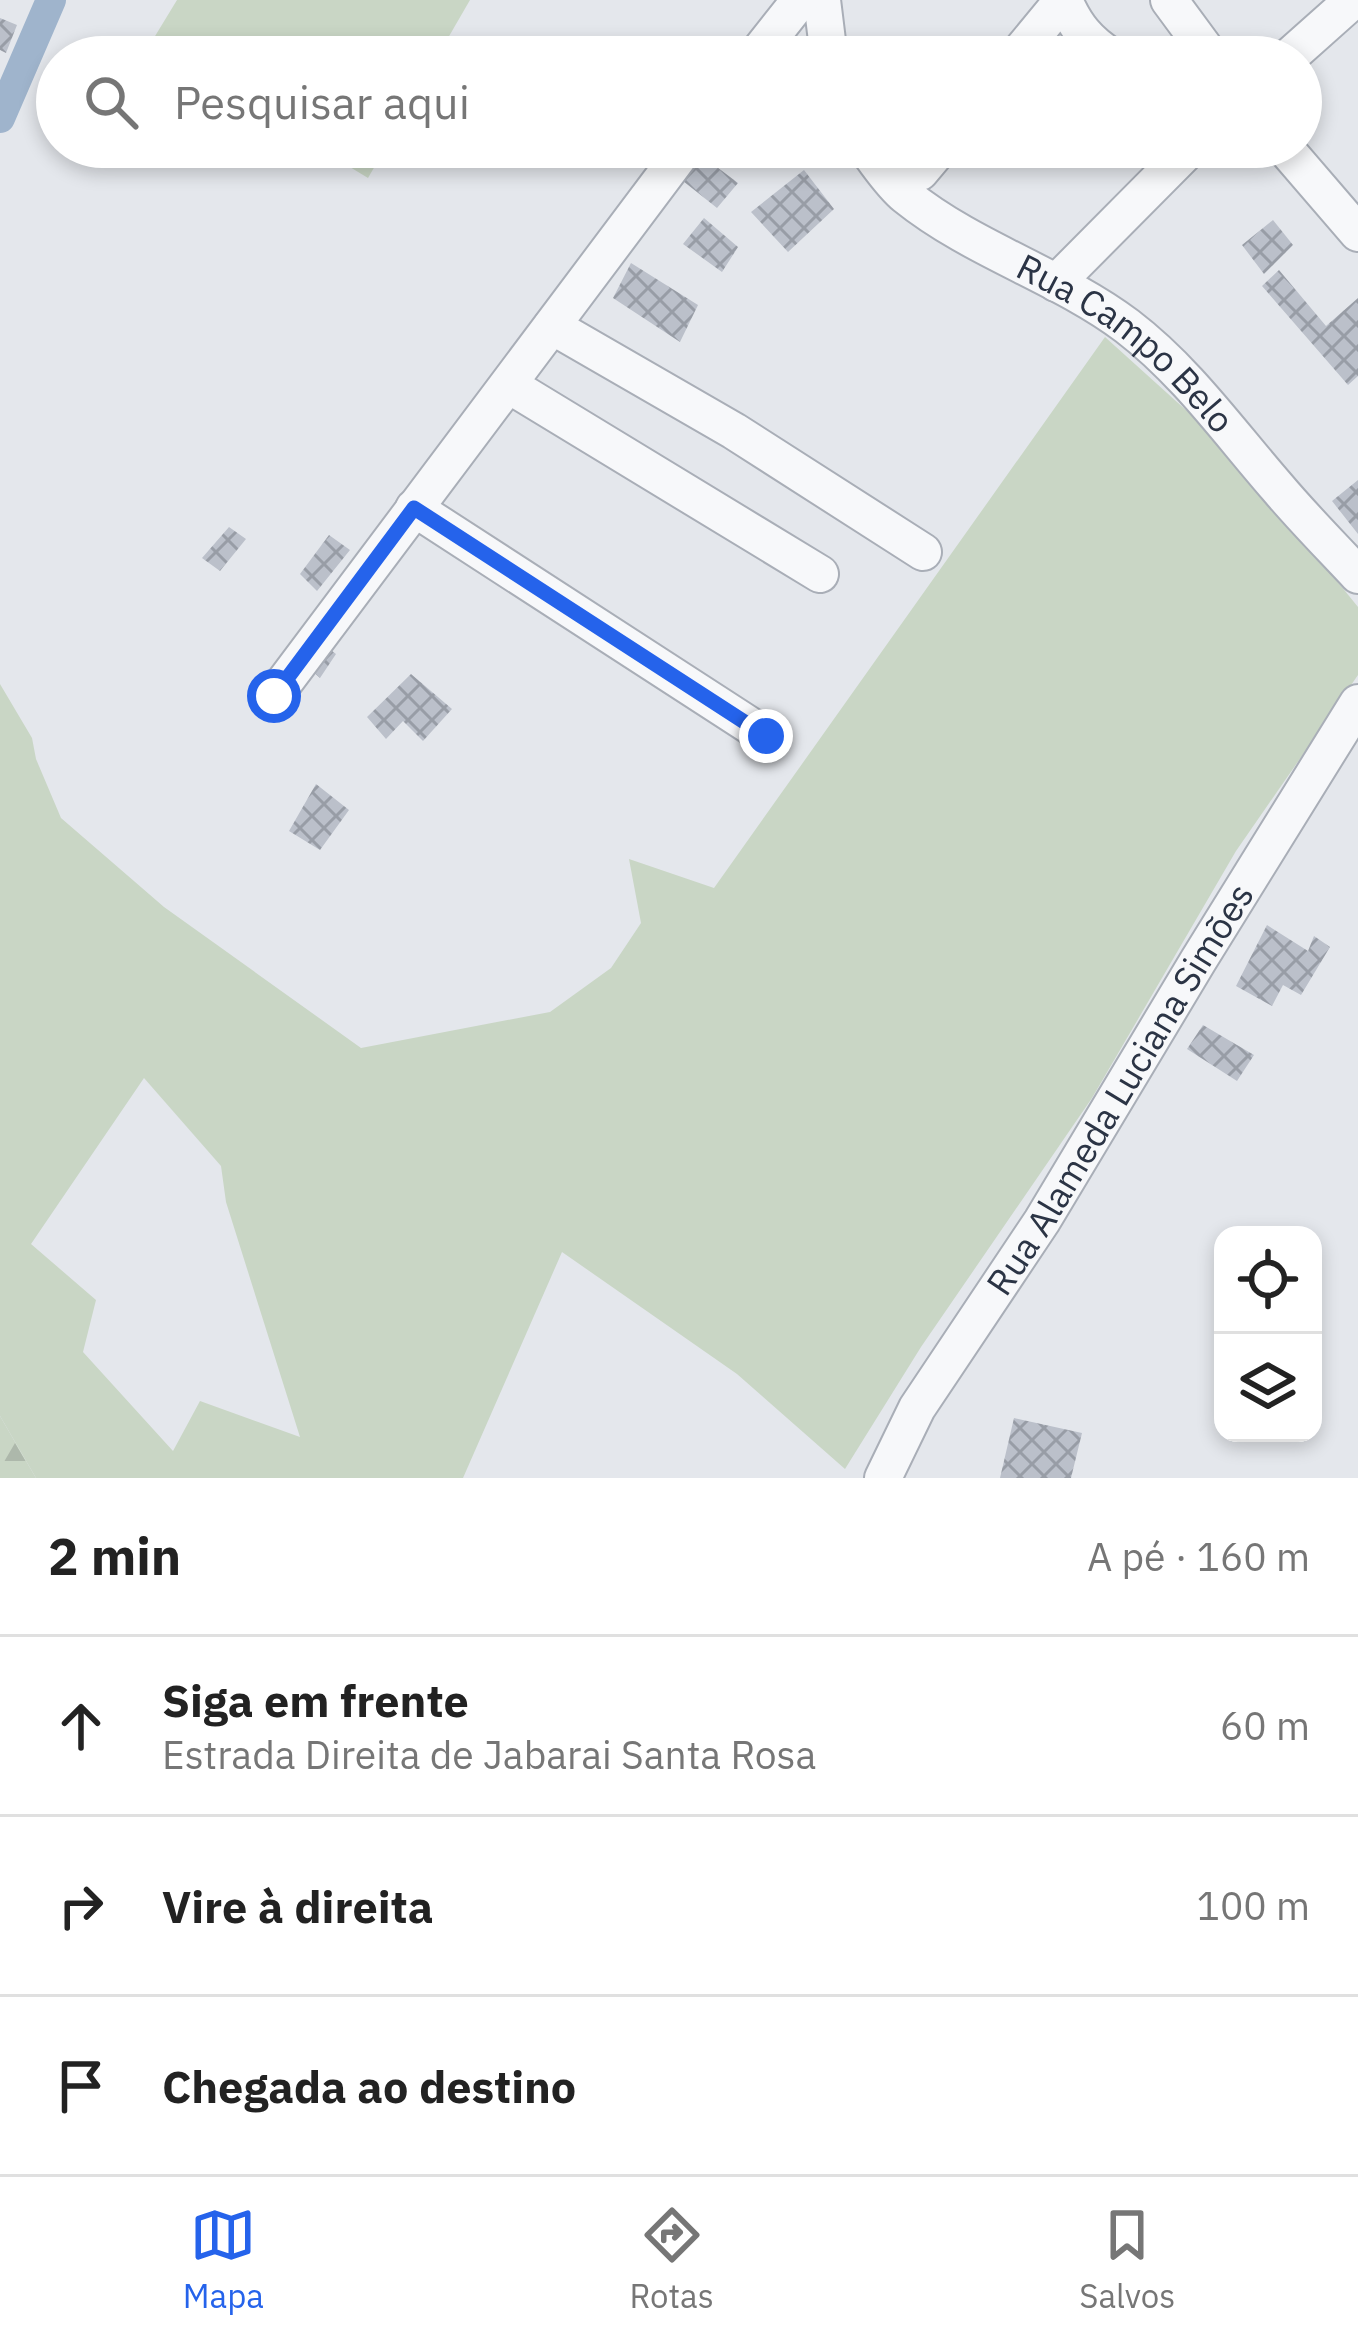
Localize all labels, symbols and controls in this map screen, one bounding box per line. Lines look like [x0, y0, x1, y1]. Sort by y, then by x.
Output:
search box [36, 36, 1322, 168]
icon: search [78, 69, 144, 135]
text: Pesquisar aqui [174, 73, 470, 131]
street label: Rua Campo Belo [1009, 242, 1245, 442]
route start [247, 669, 301, 723]
route end [739, 709, 793, 763]
street label: Rua Alameda Luciana Simões [975, 874, 1264, 1304]
map controls [1214, 1226, 1322, 1442]
button: locate [1214, 1226, 1322, 1334]
button: layers [1214, 1334, 1322, 1442]
text: 2 min [48, 1523, 181, 1589]
text: A pé · 160 m [1087, 1531, 1310, 1582]
text: Siga em frente [162, 1671, 469, 1729]
icon: ahead [48, 1693, 114, 1759]
text: 60 m [1220, 1700, 1310, 1751]
text: Estrada Direita de Jabarai Santa Rosa [162, 1729, 816, 1780]
icon: right [48, 1873, 114, 1939]
text: Vire à direita [162, 1877, 433, 1935]
text: 100 m [1197, 1880, 1310, 1931]
icon: arrive [48, 2053, 114, 2119]
text: Chegada ao destino [162, 2057, 576, 2115]
tab: Mapa [183, 2202, 264, 2317]
tab: Rotas [629, 2202, 714, 2317]
tab: Salvos [1079, 2202, 1175, 2317]

